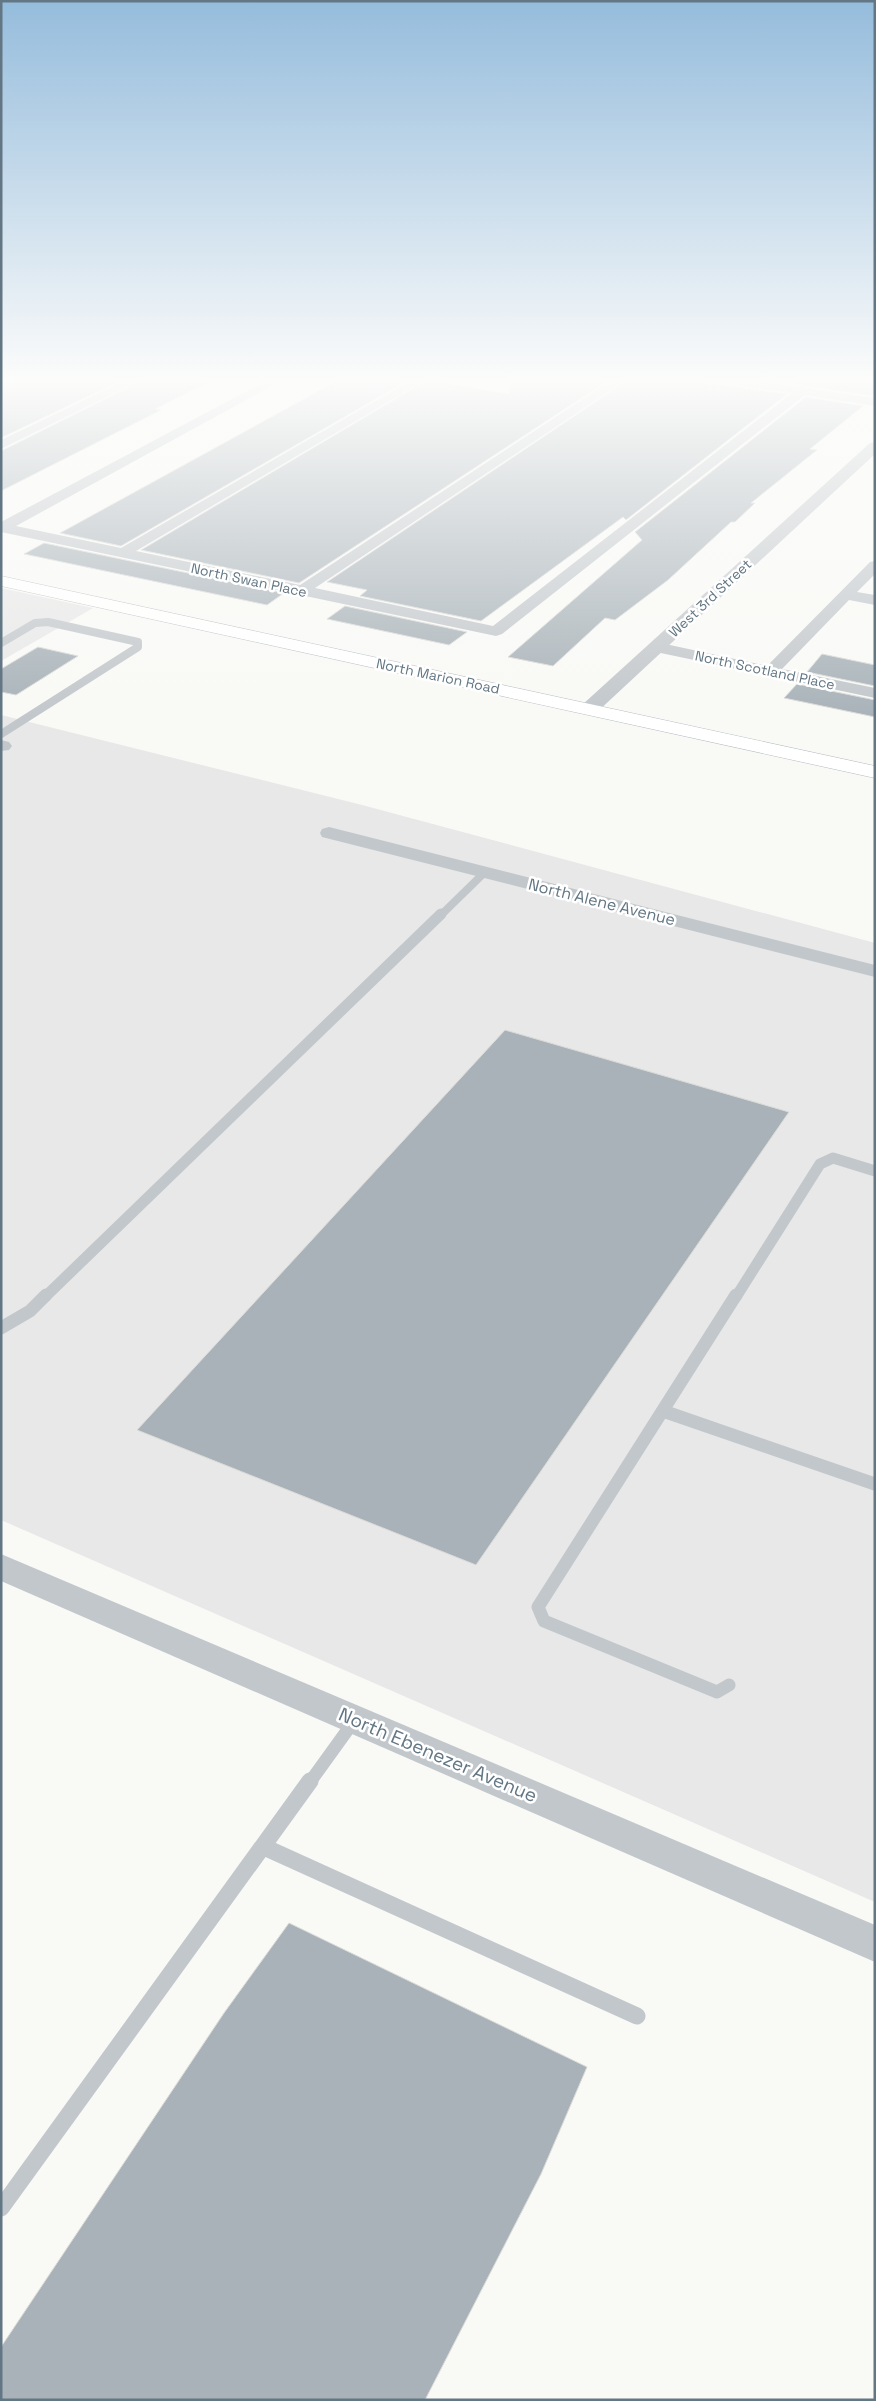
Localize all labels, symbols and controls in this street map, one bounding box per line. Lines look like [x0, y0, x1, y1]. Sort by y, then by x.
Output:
street label: West 3rd Street [665, 555, 755, 641]
street label: North Swan Place [189, 559, 309, 601]
street label: North Scotland Place [693, 646, 837, 694]
street label: North Marion Road [375, 654, 501, 698]
street label: North Alene Avenue [526, 874, 678, 930]
street label: North Ebenezer Avenue [335, 1702, 541, 1808]

